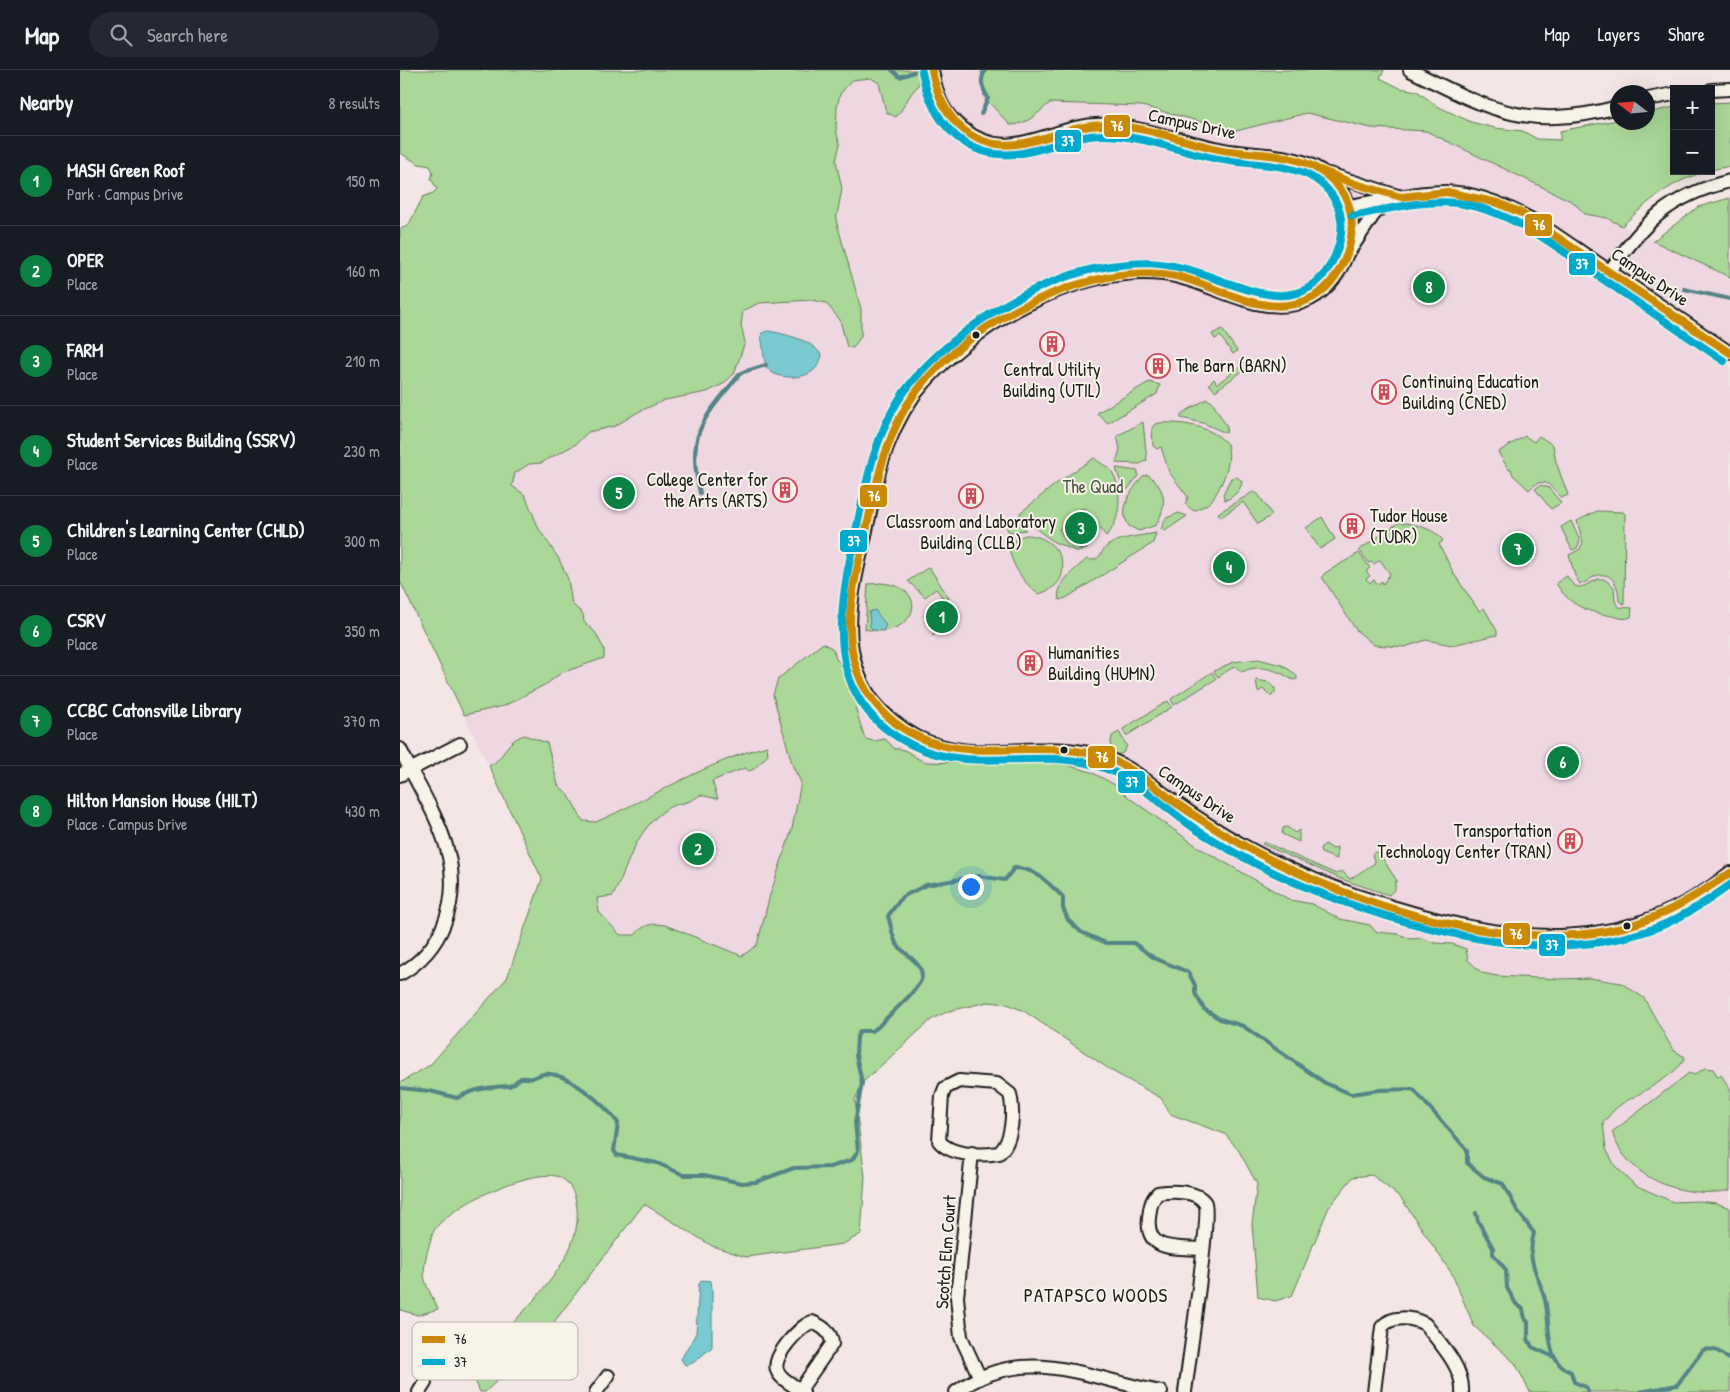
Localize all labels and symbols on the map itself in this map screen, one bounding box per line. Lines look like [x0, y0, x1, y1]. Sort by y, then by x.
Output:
north arrow [1610, 85, 1655, 130]
street label: Campus Drive [1146, 102, 1238, 145]
line badge: 76 [1103, 114, 1131, 138]
text: 76 [1110, 116, 1124, 135]
line badge: 37 [1054, 129, 1082, 153]
text: 37 [1061, 131, 1075, 150]
line badge: 76 [1524, 213, 1553, 237]
text: 76 [1532, 215, 1546, 234]
street label: Campus Drive [1606, 241, 1694, 312]
line badge: 37 [1568, 252, 1596, 276]
text: 37 [1575, 254, 1589, 273]
pin: 8 [1413, 268, 1445, 306]
unlabelled marker [971, 330, 981, 340]
building icon: Central Utility Building (UTIL) [1039, 331, 1065, 357]
building icon: The Barn (BARN) [1145, 353, 1171, 379]
place label: The Barn (BARN) [1176, 353, 1287, 378]
place label: Central Utility Building (UTIL) [1003, 357, 1101, 403]
place label: Continuing Education Building (CNED) [1402, 369, 1539, 415]
building icon: Continuing Education Building (CNED) [1371, 379, 1397, 405]
place label: College Center for the Arts (ARTS) [646, 467, 768, 513]
pin: 5 [603, 474, 635, 512]
park label: The Quad [1063, 474, 1123, 499]
building icon: College Center for the Arts (ARTS) [772, 477, 798, 503]
building icon: Classroom and Laboratory Building (CLLB) [958, 483, 984, 509]
line badge: 76 [859, 484, 888, 508]
text: 76 [867, 486, 881, 505]
place label: Tudor House (TUDR) [1370, 503, 1448, 549]
place label: Classroom and Laboratory Building (CLLB) [886, 509, 1056, 555]
pin: 3 [1065, 509, 1097, 547]
building icon: Tudor House (TUDR) [1339, 513, 1365, 539]
line badge: 37 [839, 529, 868, 553]
pin: 7 [1502, 530, 1534, 568]
text: 37 [847, 531, 861, 550]
pin: 4 [1213, 548, 1245, 586]
pin: 1 [926, 598, 958, 636]
place label: Humanities Building (HUMN) [1048, 640, 1156, 686]
building icon: Humanities Building (HUMN) [1017, 650, 1043, 676]
pin: 6 [1547, 743, 1579, 781]
unlabelled marker [1059, 745, 1069, 755]
line badge: 76 [1087, 745, 1116, 769]
text: 76 [1095, 747, 1109, 766]
street label: Campus Drive [1153, 758, 1241, 829]
line badge: 37 [1117, 770, 1146, 794]
text: 37 [1125, 772, 1139, 791]
place label: Transportation Technology Center (TRAN) [1378, 818, 1552, 864]
building icon: Transportation Technology Center (TRAN) [1557, 828, 1583, 854]
pin: 2 [682, 830, 714, 868]
your location [958, 874, 984, 900]
unlabelled marker [1622, 921, 1632, 931]
line badge: 76 [1502, 922, 1531, 946]
text: 76 [1509, 924, 1523, 943]
line badge: 37 [1538, 933, 1566, 957]
text: 37 [1545, 935, 1559, 954]
street label: Scotch Elm Court [929, 1193, 962, 1310]
district label: PATAPSCO WOODS [1024, 1282, 1168, 1308]
legend [412, 1322, 578, 1380]
text: 76 [454, 1329, 467, 1348]
text: 37 [454, 1352, 467, 1371]

